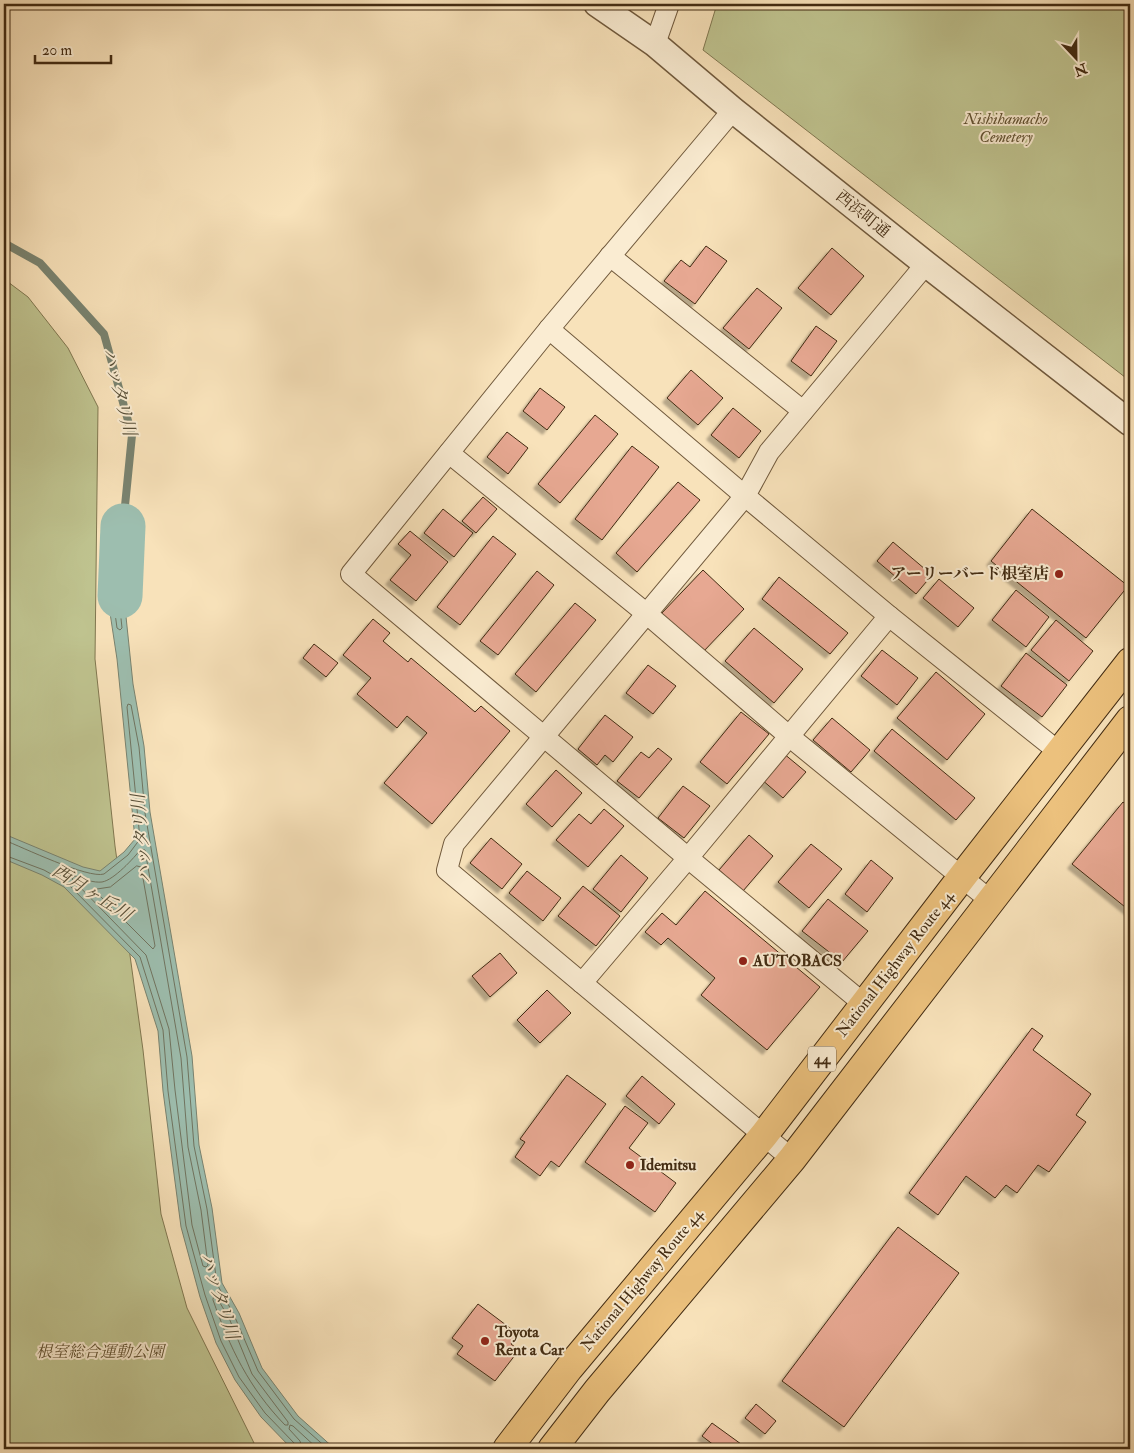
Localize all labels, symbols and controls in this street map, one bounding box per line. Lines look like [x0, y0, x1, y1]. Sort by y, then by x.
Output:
scale bar [35, 32, 111, 64]
north arrow [1052, 32, 1102, 82]
text: 20 m [42, 41, 72, 60]
text: N [1071, 59, 1091, 80]
park label: Nishihamacho Cemetery [963, 109, 1048, 147]
street label: 西浜町通 [832, 186, 894, 242]
water label: ハッタリ川 [97, 346, 142, 440]
place label: アーリーバード根室店 [890, 564, 1049, 584]
marker: アーリーバード根室店 [1053, 568, 1065, 580]
water label: ハッタリ川 [126, 791, 157, 885]
water label: 西月ヶ丘川 [48, 859, 138, 928]
street label: National Highway Route 44 [832, 886, 959, 1041]
place label: AUTOBACS [752, 951, 842, 971]
marker: AUTOBACS [737, 955, 749, 967]
road number: 44 [808, 1046, 836, 1072]
place label: Idemitsu [640, 1155, 697, 1175]
marker: Idemitsu [624, 1159, 636, 1171]
street label: National Highway Route 44 [577, 1204, 708, 1355]
water label: ハッタリ川 [194, 1250, 244, 1344]
place label: Toyota Rent a Car [494, 1322, 565, 1360]
marker: Toyota Rent a Car [479, 1335, 491, 1347]
park label: 根室総合運動公園 [36, 1342, 167, 1362]

